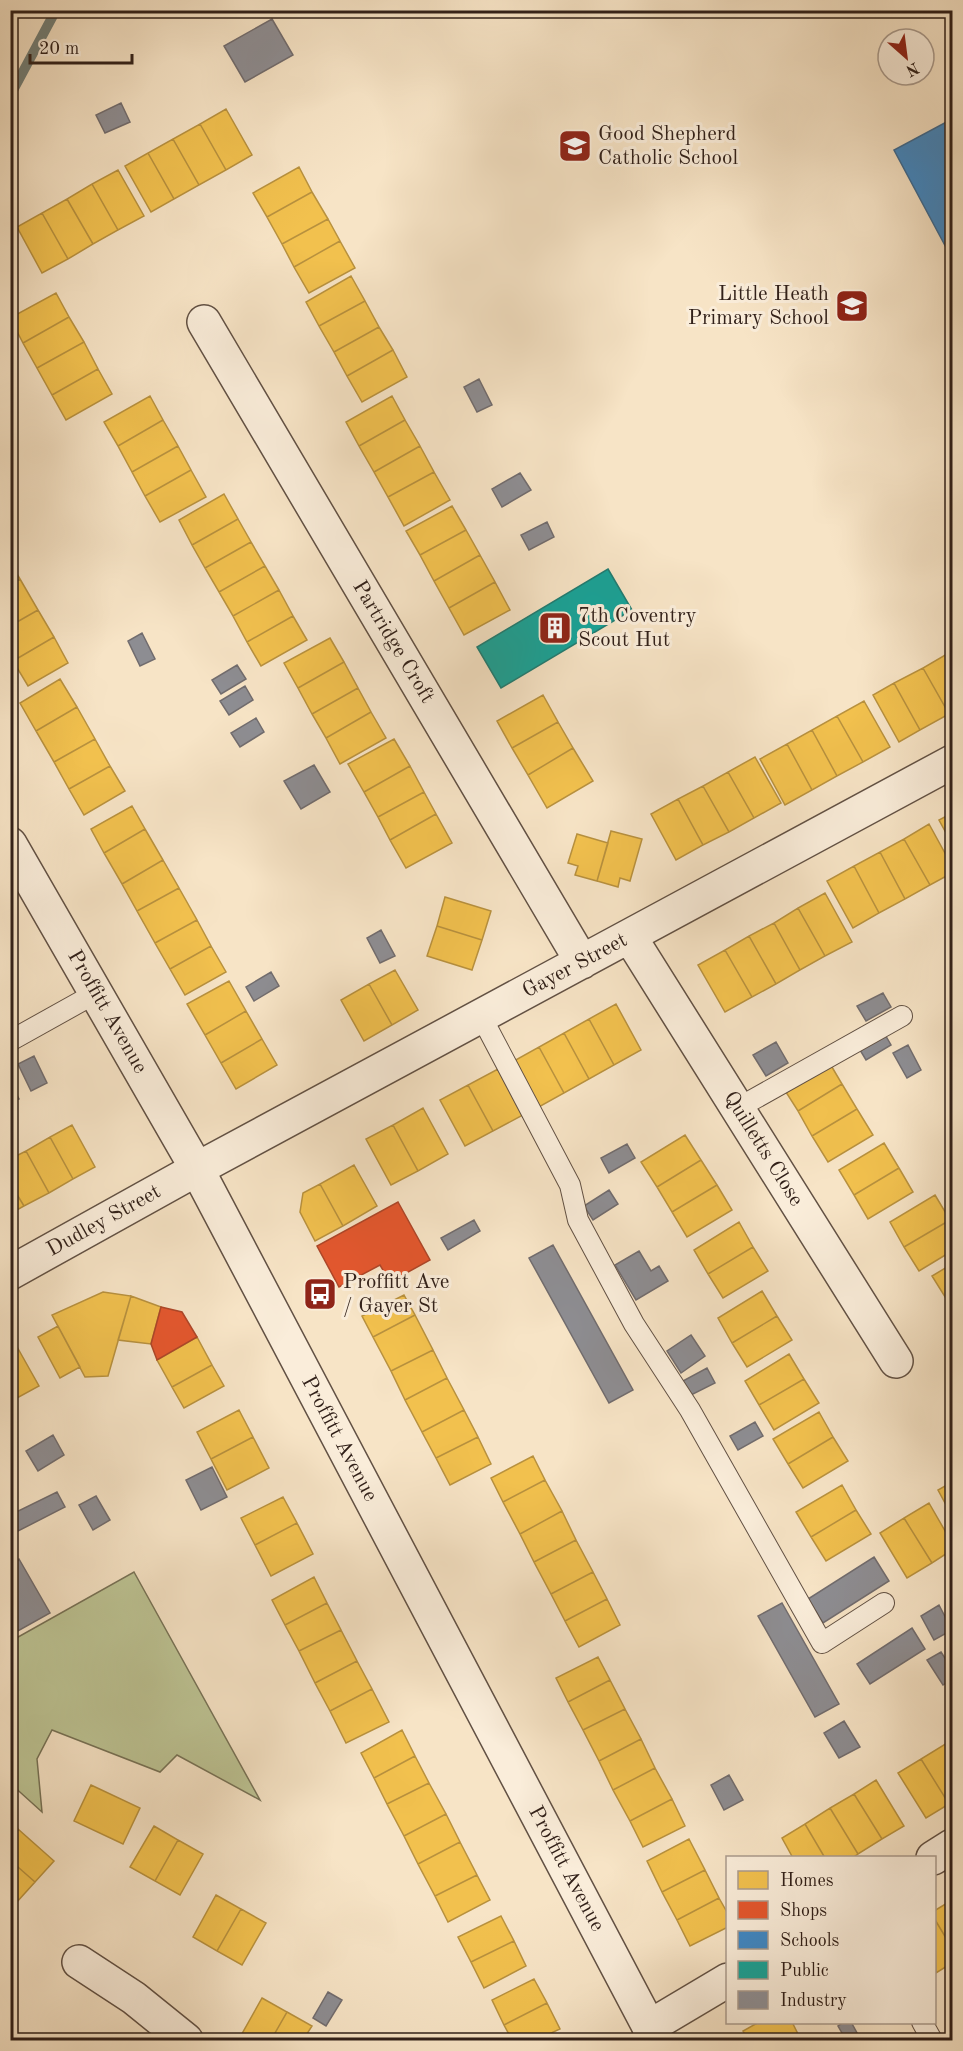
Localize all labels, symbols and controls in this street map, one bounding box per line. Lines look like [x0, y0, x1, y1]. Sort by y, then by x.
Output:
scale bar [30, 27, 132, 65]
north arrow [876, 27, 936, 87]
text: 20 m [39, 40, 79, 58]
text: N [902, 59, 921, 79]
place label: Good Shepherd Catholic School [598, 124, 738, 169]
school or university icon: Good Shepherd Catholic School [557, 128, 593, 164]
place label: Little Heath Primary School [688, 284, 829, 329]
school or university icon: Little Heath Primary School [834, 288, 870, 324]
street label: Partridge Croft [348, 577, 438, 707]
place label: 7th Coventry Scout Hut [578, 606, 697, 651]
building icon: 7th Coventry Scout Hut [537, 610, 573, 646]
street label: Gayer Street [519, 930, 631, 1002]
street label: Proffitt Avenue [63, 947, 151, 1077]
street label: Quilletts Close [719, 1088, 807, 1210]
street label: Dudley Street [44, 1181, 164, 1261]
place label: Proffitt Ave / Gayer St [343, 1272, 449, 1317]
bus stop icon: Proffitt Ave / Gayer St [302, 1276, 338, 1312]
street label: Proffitt Avenue [297, 1373, 381, 1505]
street label: Proffitt Avenue [524, 1803, 608, 1935]
legend [726, 1856, 936, 2024]
text: Homes [780, 1872, 834, 1890]
text: Shops [780, 1902, 827, 1920]
text: Schools [780, 1932, 840, 1950]
text: Public [780, 1962, 829, 1980]
text: Industry [780, 1992, 847, 2010]

